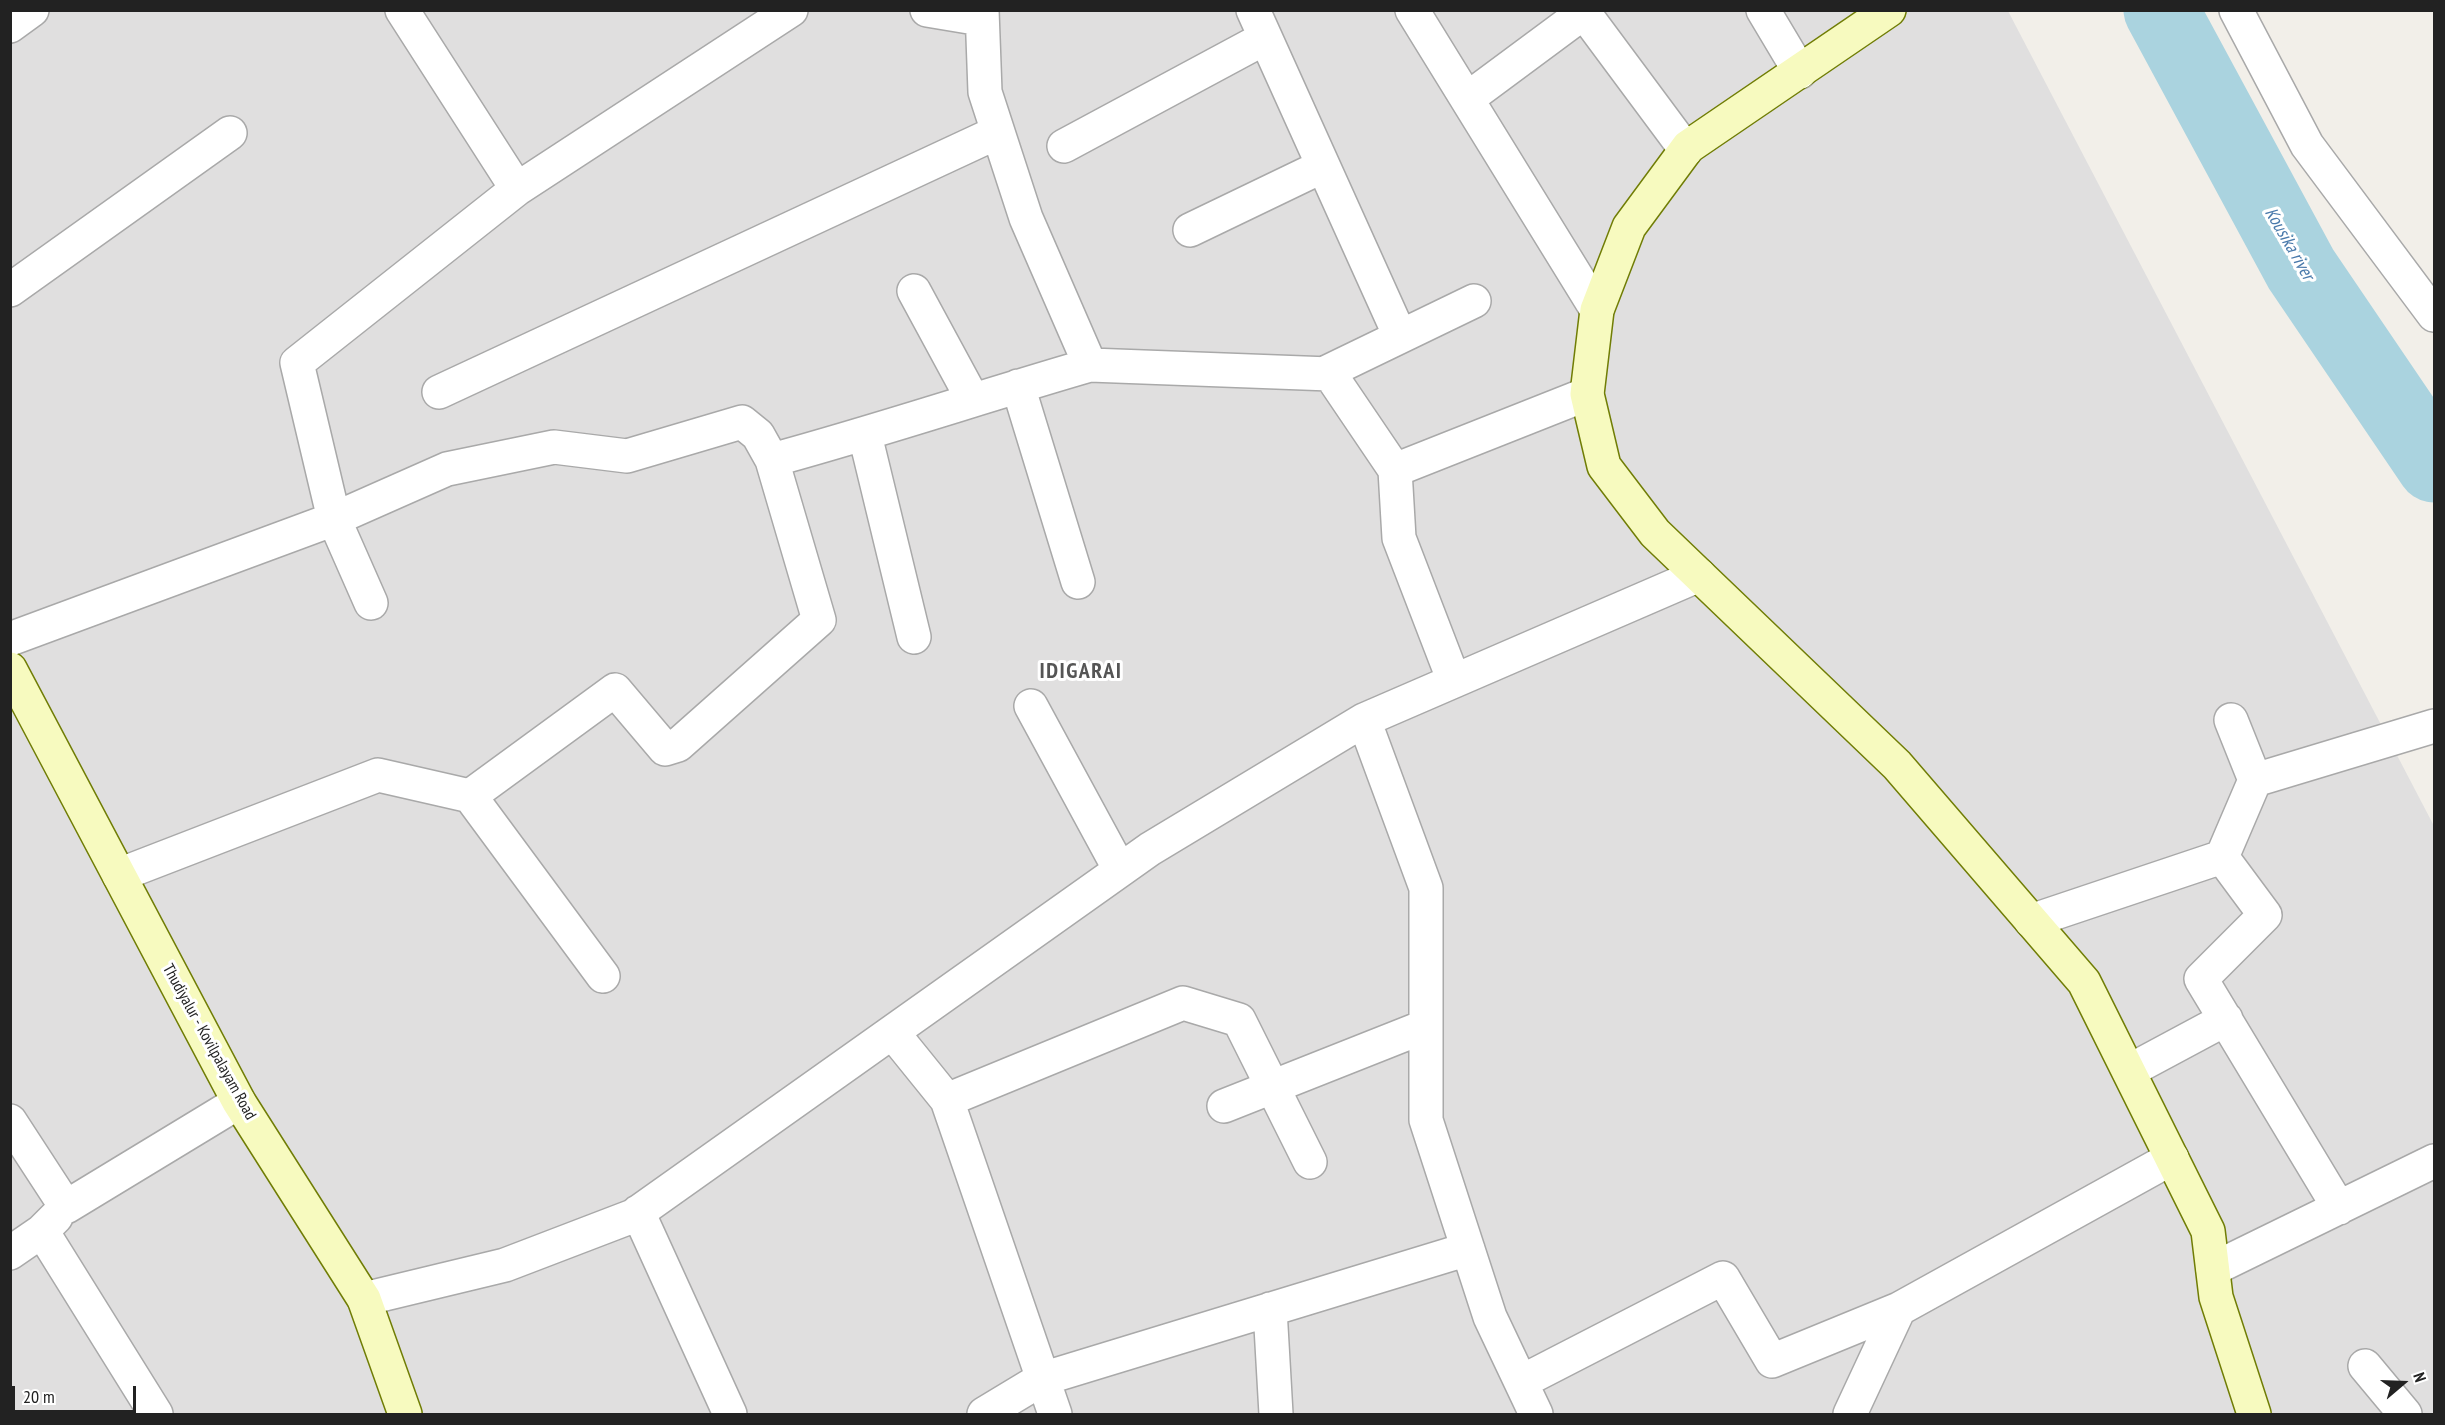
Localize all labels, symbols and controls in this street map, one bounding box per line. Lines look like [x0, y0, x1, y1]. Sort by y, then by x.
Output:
water label: Kousika river [2260, 204, 2318, 284]
district label: IDIGARAI [1040, 659, 1122, 685]
street label: Thudiyalur - Kovilpalayam Road [158, 961, 260, 1123]
north arrow [2373, 1353, 2433, 1413]
text: N [2409, 1370, 2431, 1384]
scale bar [15, 1374, 140, 1412]
text: 20 m [23, 1385, 55, 1408]

